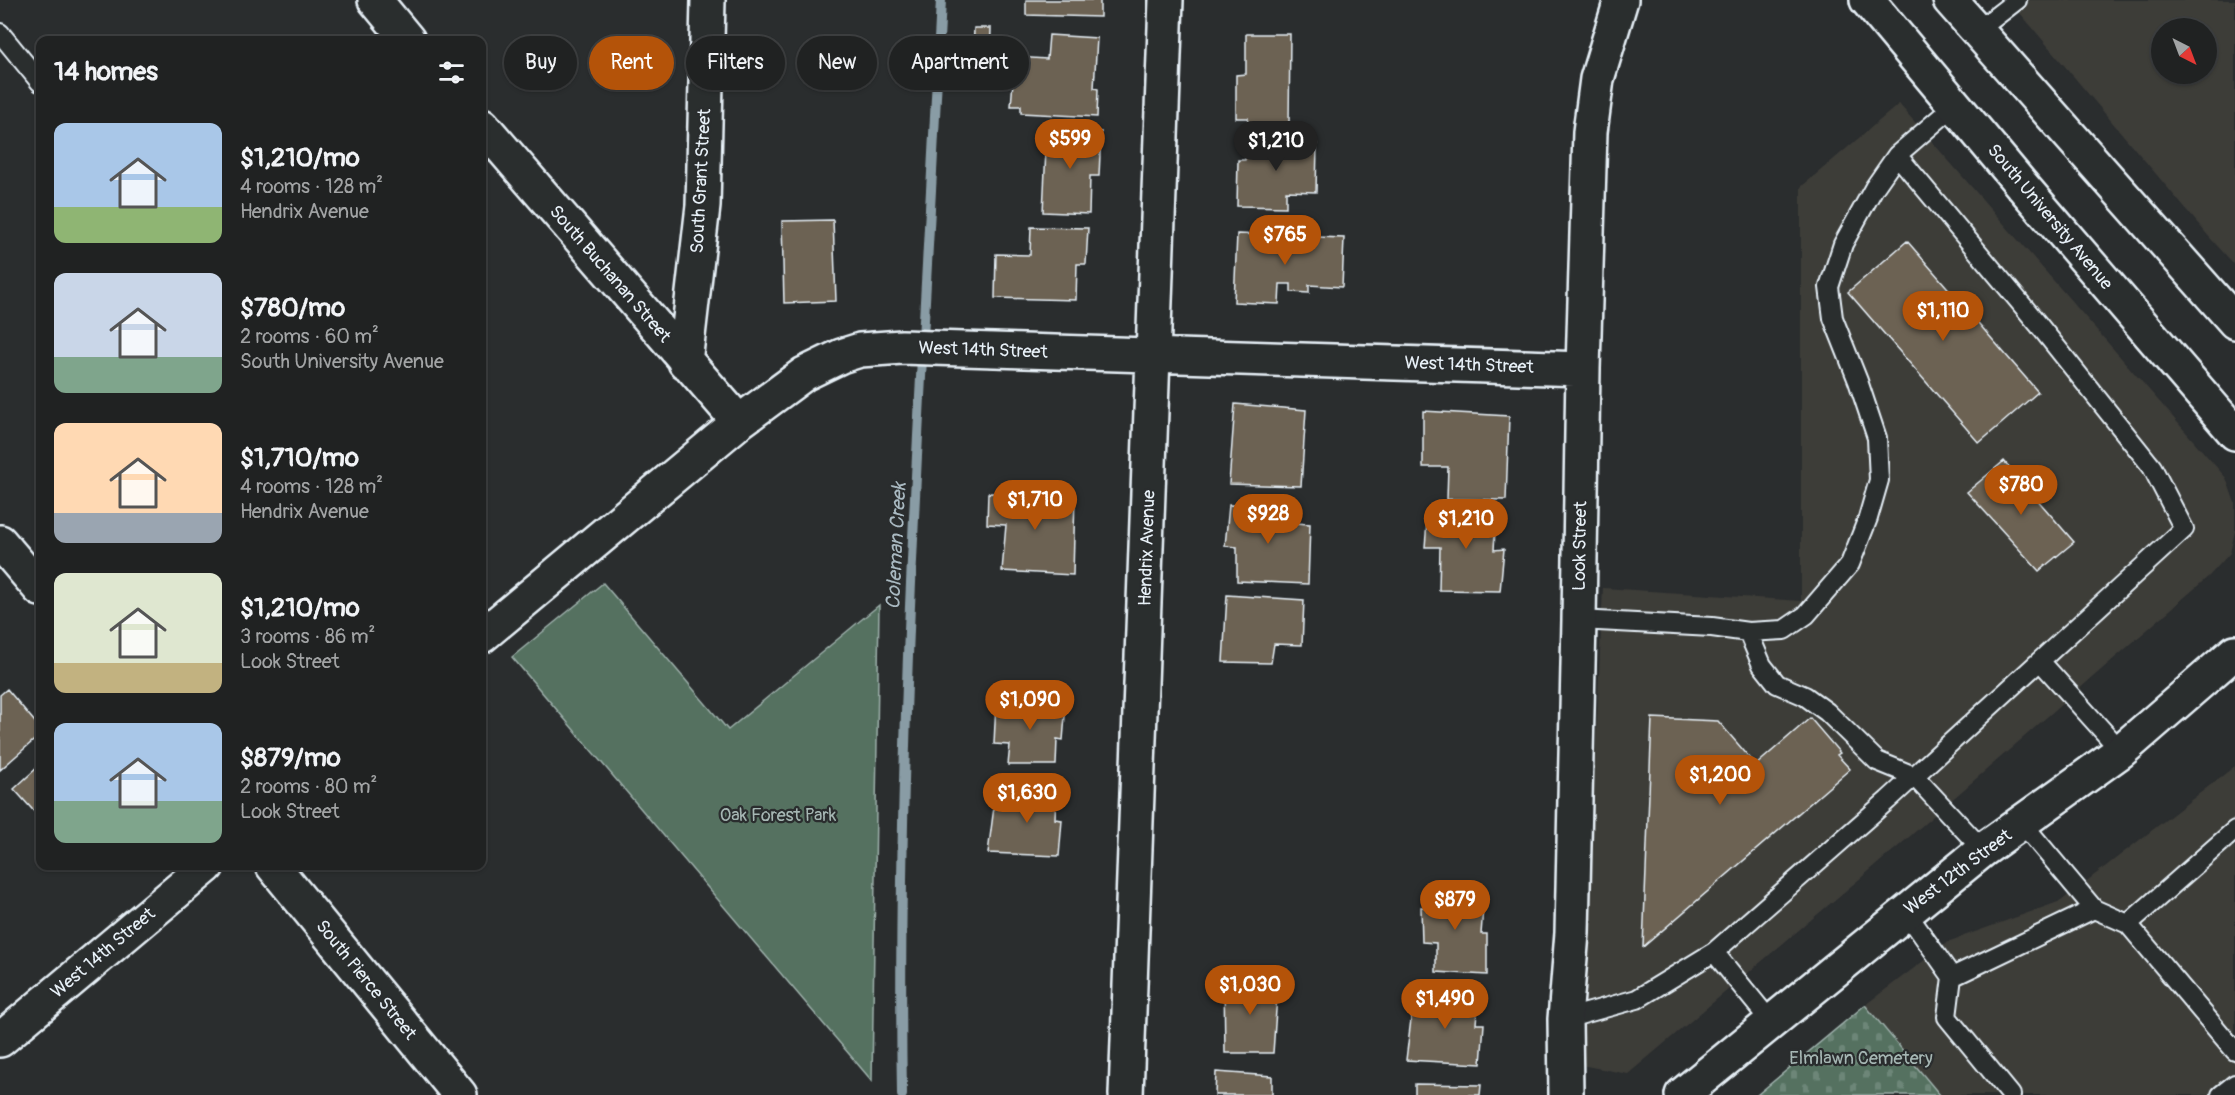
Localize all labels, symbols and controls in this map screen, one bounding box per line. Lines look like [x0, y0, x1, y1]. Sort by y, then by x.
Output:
north arrow [2151, 18, 2217, 84]
map controls [2151, 18, 2217, 84]
chip: Buy [504, 36, 577, 90]
chip: Rent [589, 36, 674, 90]
chip: Filters [686, 36, 785, 90]
chip: New [797, 36, 877, 90]
chip: Apartment [889, 36, 1029, 90]
text: 14 homes [54, 56, 158, 88]
icon: filters [435, 56, 468, 89]
street label: South Grant Street [686, 107, 716, 254]
pin: $599 [1034, 119, 1106, 170]
pin: $1,210 [1227, 121, 1325, 172]
text: $599 [1049, 126, 1091, 151]
text: $1,210 [1248, 128, 1304, 153]
street label: South University Avenue [1982, 139, 2118, 295]
text: $1,210/mo [240, 142, 360, 174]
icon: home [102, 147, 174, 219]
text: 4 rooms · 128 m² [240, 174, 383, 199]
text: Hendrix Avenue [240, 199, 369, 224]
street label: South Buchanan Street [544, 201, 676, 348]
pin: $765 [1249, 215, 1321, 266]
text: $765 [1263, 222, 1307, 247]
pin: $1,110 [1894, 291, 1992, 342]
text: $780/mo [240, 292, 345, 324]
icon: home [102, 297, 174, 369]
text: $1,110 [1916, 298, 1970, 323]
text: 2 rooms · 60 m² [240, 324, 379, 349]
street label: West 14th Street [918, 336, 1049, 364]
text: South University Avenue [240, 349, 444, 374]
street label: West 14th Street [1404, 351, 1535, 379]
text: $1,710/mo [240, 442, 359, 474]
icon: home [102, 447, 174, 519]
pin: $780 [1985, 465, 2057, 516]
text: $780 [1998, 472, 2044, 497]
text: 4 rooms · 128 m² [240, 474, 383, 499]
water label: Coleman Creek [880, 480, 912, 610]
pin: $1,710 [986, 480, 1084, 531]
text: $1,710 [1007, 487, 1063, 512]
street label: Hendrix Avenue [1133, 489, 1161, 606]
pin: $928 [1232, 494, 1304, 545]
text: Hendrix Avenue [240, 499, 369, 524]
pin: $1,210 [1417, 499, 1515, 550]
street label: Look Street [1568, 500, 1592, 591]
text: $928 [1247, 501, 1289, 526]
text: $1,210 [1438, 506, 1494, 531]
text: $1,210/mo [240, 592, 360, 624]
icon: home [102, 597, 174, 669]
text: 3 rooms · 86 m² [240, 624, 375, 649]
text: Look Street [240, 649, 340, 674]
pin: $1,090 [981, 680, 1079, 731]
text: $1,090 [999, 687, 1061, 712]
text: $879/mo [240, 742, 341, 774]
icon: home [102, 747, 174, 819]
pin: $1,200 [1671, 755, 1769, 806]
text: $1,200 [1689, 762, 1751, 787]
pin: $1,630 [978, 773, 1076, 824]
text: 2 rooms · 80 m² [240, 774, 377, 799]
text: $1,630 [997, 780, 1057, 805]
text: Look Street [240, 799, 340, 824]
park label: Oak Forest Park [720, 804, 837, 827]
street label: West 12th Street [1900, 824, 2017, 920]
pin: $879 [1419, 880, 1491, 931]
text: $879 [1434, 887, 1476, 912]
street label: West 14th Street [46, 902, 161, 1003]
street label: South Pierce Street [310, 915, 422, 1045]
pin: $1,030 [1201, 965, 1299, 1016]
text: $1,030 [1219, 972, 1281, 997]
pin: $1,490 [1396, 979, 1494, 1030]
text: $1,490 [1415, 986, 1475, 1011]
park label: Elmlawn Cemetery [1789, 1047, 1933, 1070]

